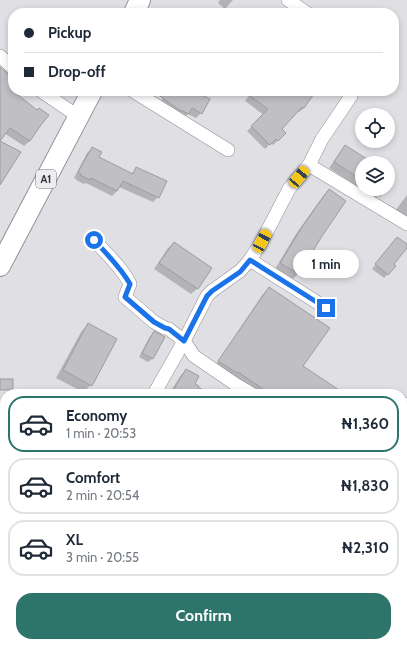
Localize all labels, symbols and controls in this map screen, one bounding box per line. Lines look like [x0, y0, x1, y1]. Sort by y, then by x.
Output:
text: Pickup [48, 24, 91, 42]
text: Drop-off [48, 63, 106, 81]
map controls [355, 108, 395, 196]
button: locate [355, 108, 395, 148]
button: layers [355, 156, 395, 196]
car [287, 164, 311, 190]
road number: A1 [36, 170, 56, 188]
car [251, 228, 273, 254]
route start [85, 231, 103, 249]
callout: 1 min [293, 250, 359, 278]
text: 1 min [311, 256, 341, 272]
route end [317, 299, 335, 317]
icon: car [18, 406, 54, 442]
text: Economy [66, 407, 127, 425]
text: ₦1,360 [341, 415, 389, 433]
text: 1 min · 20:53 [66, 425, 136, 441]
icon: car [18, 468, 54, 504]
text: Comfort [66, 469, 120, 487]
text: ₦1,830 [340, 477, 389, 495]
text: 2 min · 20:54 [66, 487, 139, 503]
icon: car [18, 530, 54, 566]
text: XL [66, 531, 83, 549]
text: ₦2,310 [341, 539, 389, 557]
text: 3 min · 20:55 [66, 549, 139, 565]
button: Confirm [16, 593, 391, 639]

